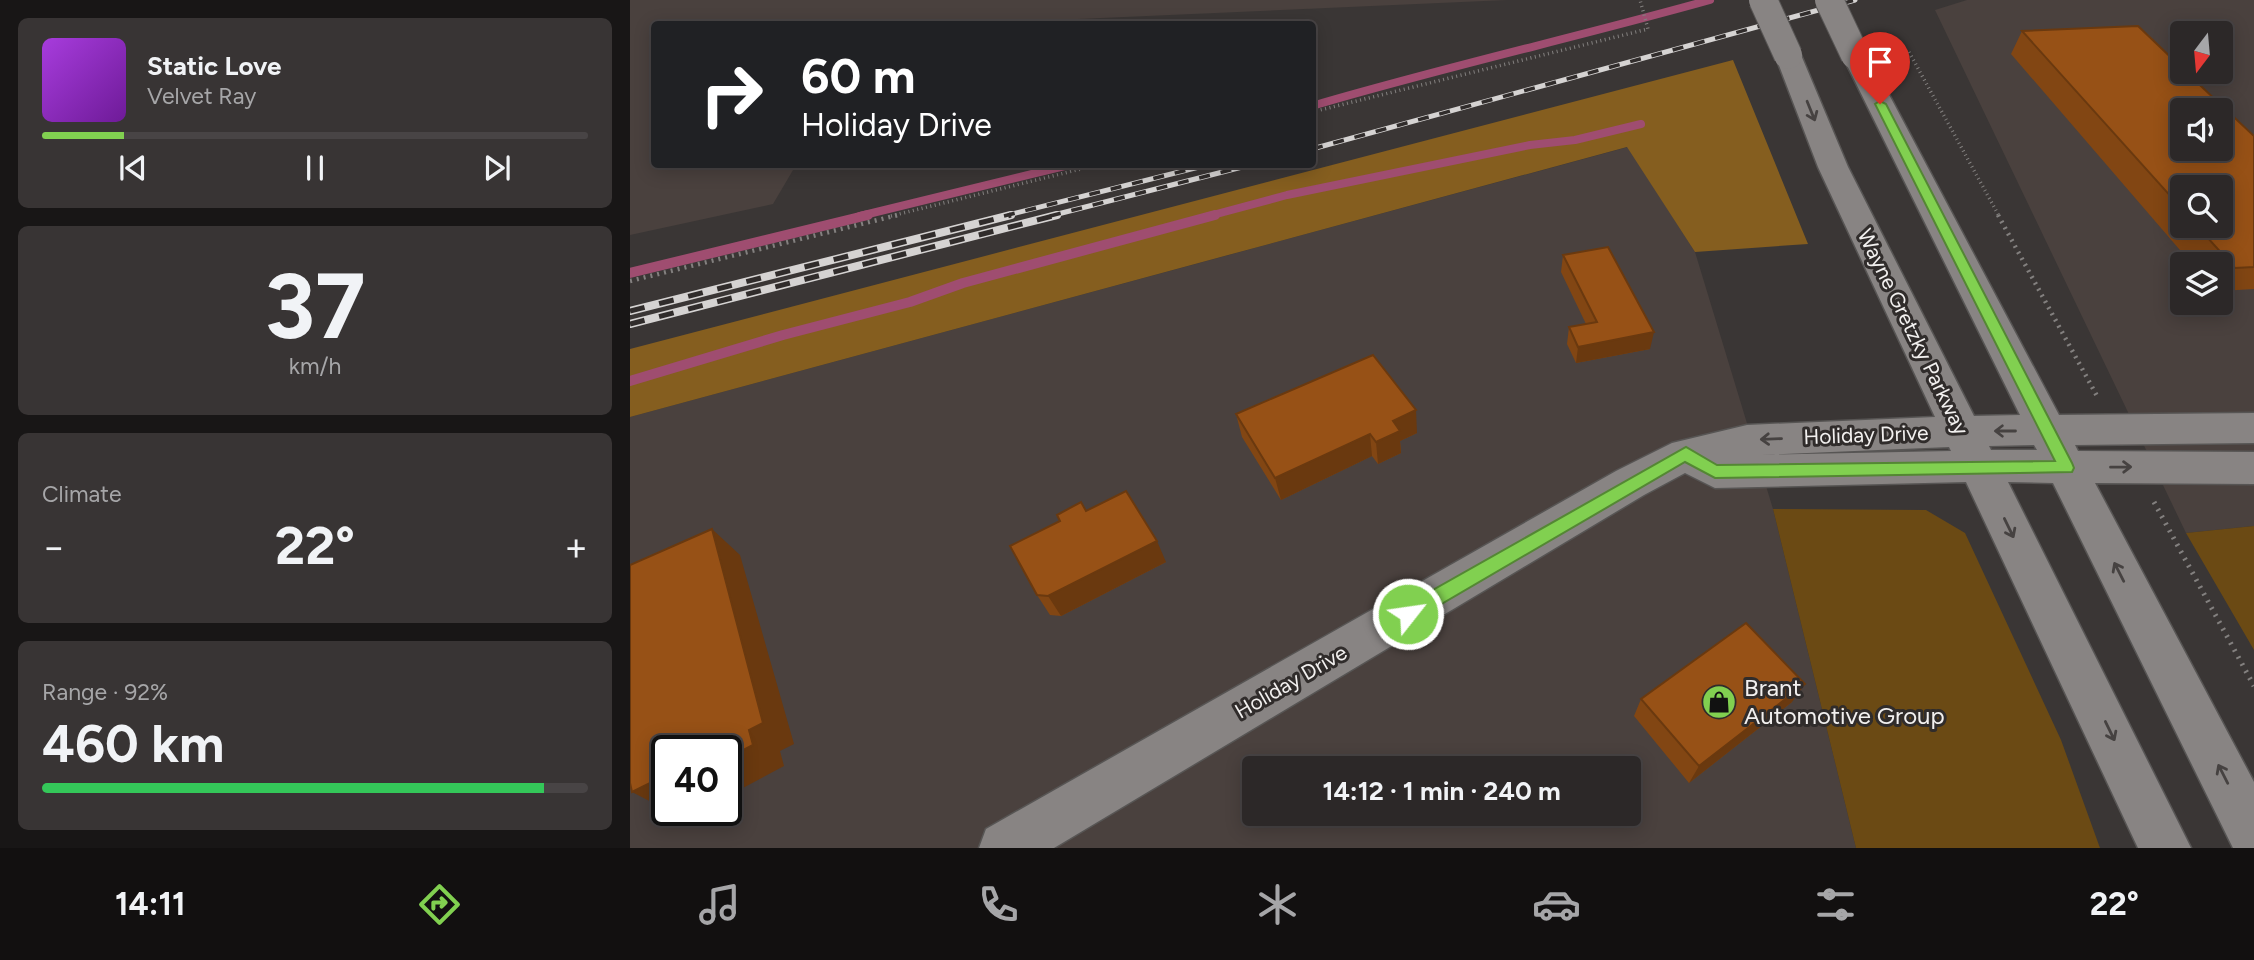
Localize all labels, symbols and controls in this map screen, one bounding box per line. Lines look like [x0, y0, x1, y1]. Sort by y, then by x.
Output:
north arrow [2170, 21, 2233, 84]
map controls [2170, 21, 2233, 315]
pin [1850, 32, 1910, 104]
icon: arrive [1861, 43, 1899, 81]
text: 60 m [801, 46, 916, 105]
icon: right [686, 49, 777, 140]
text: Static Love [147, 50, 281, 82]
text: Velvet Ray [147, 82, 256, 110]
button: sound [2170, 98, 2233, 161]
one-way arrow [1805, 100, 1818, 121]
text: Holiday Drive [801, 106, 992, 144]
icon: previous [114, 149, 152, 187]
icon: pause [296, 149, 334, 187]
icon: next [478, 149, 516, 187]
button: search [2170, 175, 2233, 238]
street label: Wayne Gretzky Parkway [1853, 225, 1974, 439]
text: 37 [264, 252, 366, 361]
button: layers [2170, 252, 2233, 315]
text: km/h [289, 352, 341, 380]
street label: Holiday Drive [1803, 420, 1929, 449]
one-way arrow [1993, 424, 2016, 438]
one-way arrow [1760, 432, 1783, 445]
one-way arrow [2109, 460, 2132, 474]
text: Climate [42, 480, 121, 508]
text: 22° [275, 515, 355, 577]
one-way arrow [2003, 517, 2017, 538]
text: − [42, 524, 66, 570]
text: + [564, 524, 588, 570]
one-way arrow [2112, 562, 2126, 583]
position arrow [1371, 577, 1445, 651]
street label: Holiday Drive [1230, 639, 1351, 724]
place label: Brant Automotive Group [1744, 673, 1945, 730]
text: Range · 92% [42, 678, 168, 706]
shop icon: Brant Automotive Group [1700, 683, 1738, 721]
text: 460 km [42, 713, 224, 775]
one-way arrow [2104, 721, 2118, 741]
speed limit sign: 40 [651, 735, 742, 826]
one-way arrow [2216, 764, 2229, 785]
text: 14:12 · 1 min · 240 m [1322, 775, 1561, 807]
icon: directions [415, 880, 464, 929]
icon: music [695, 880, 744, 929]
icon: phone [974, 880, 1023, 929]
icon: climate [1253, 880, 1302, 929]
icon: car [1532, 880, 1581, 929]
icon: filters [1811, 880, 1860, 929]
text: 14:11 [115, 885, 185, 923]
text: 22° [2090, 885, 2139, 923]

